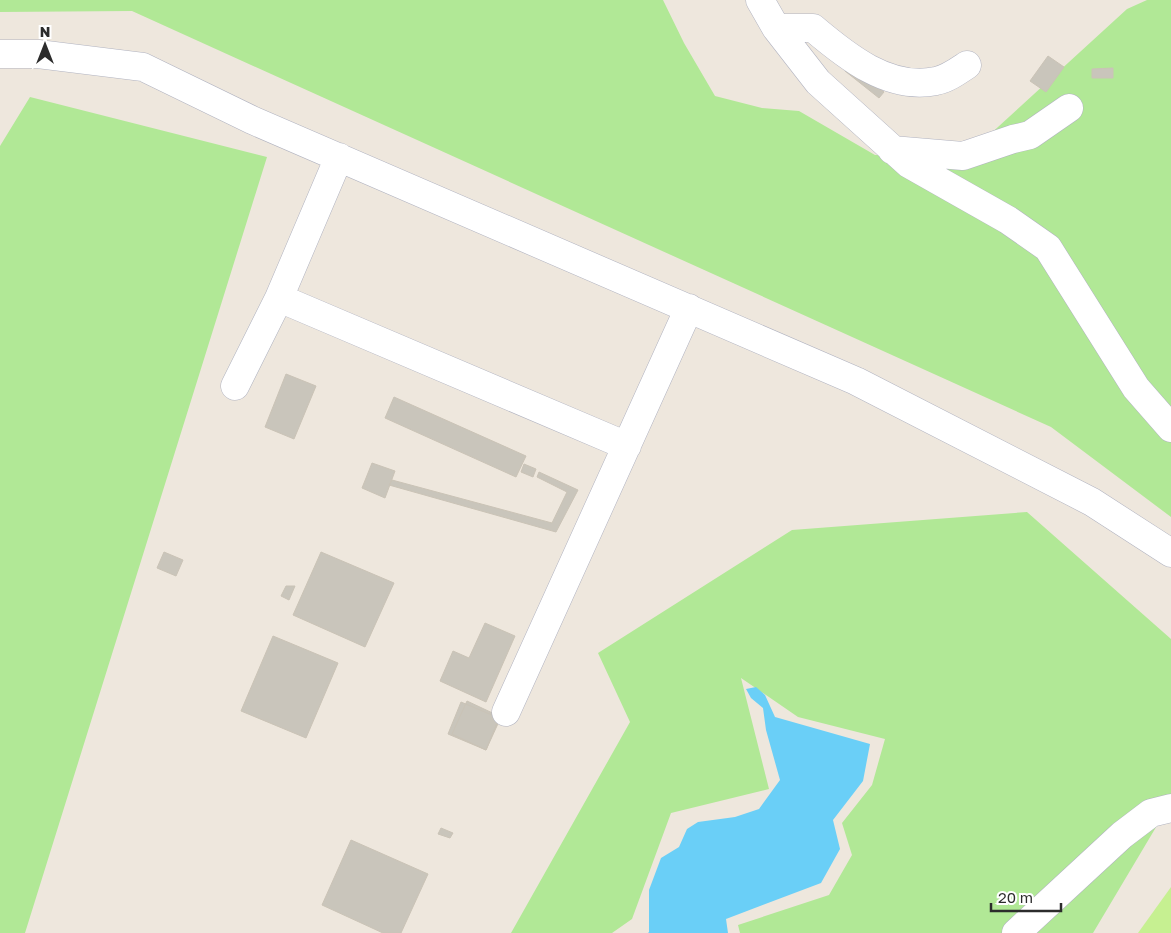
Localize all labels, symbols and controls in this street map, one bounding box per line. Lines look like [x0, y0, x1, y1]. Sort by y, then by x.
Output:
north arrow [20, 20, 70, 70]
text: N [40, 23, 50, 40]
scale bar [991, 880, 1061, 912]
text: 20 m [998, 888, 1033, 906]

